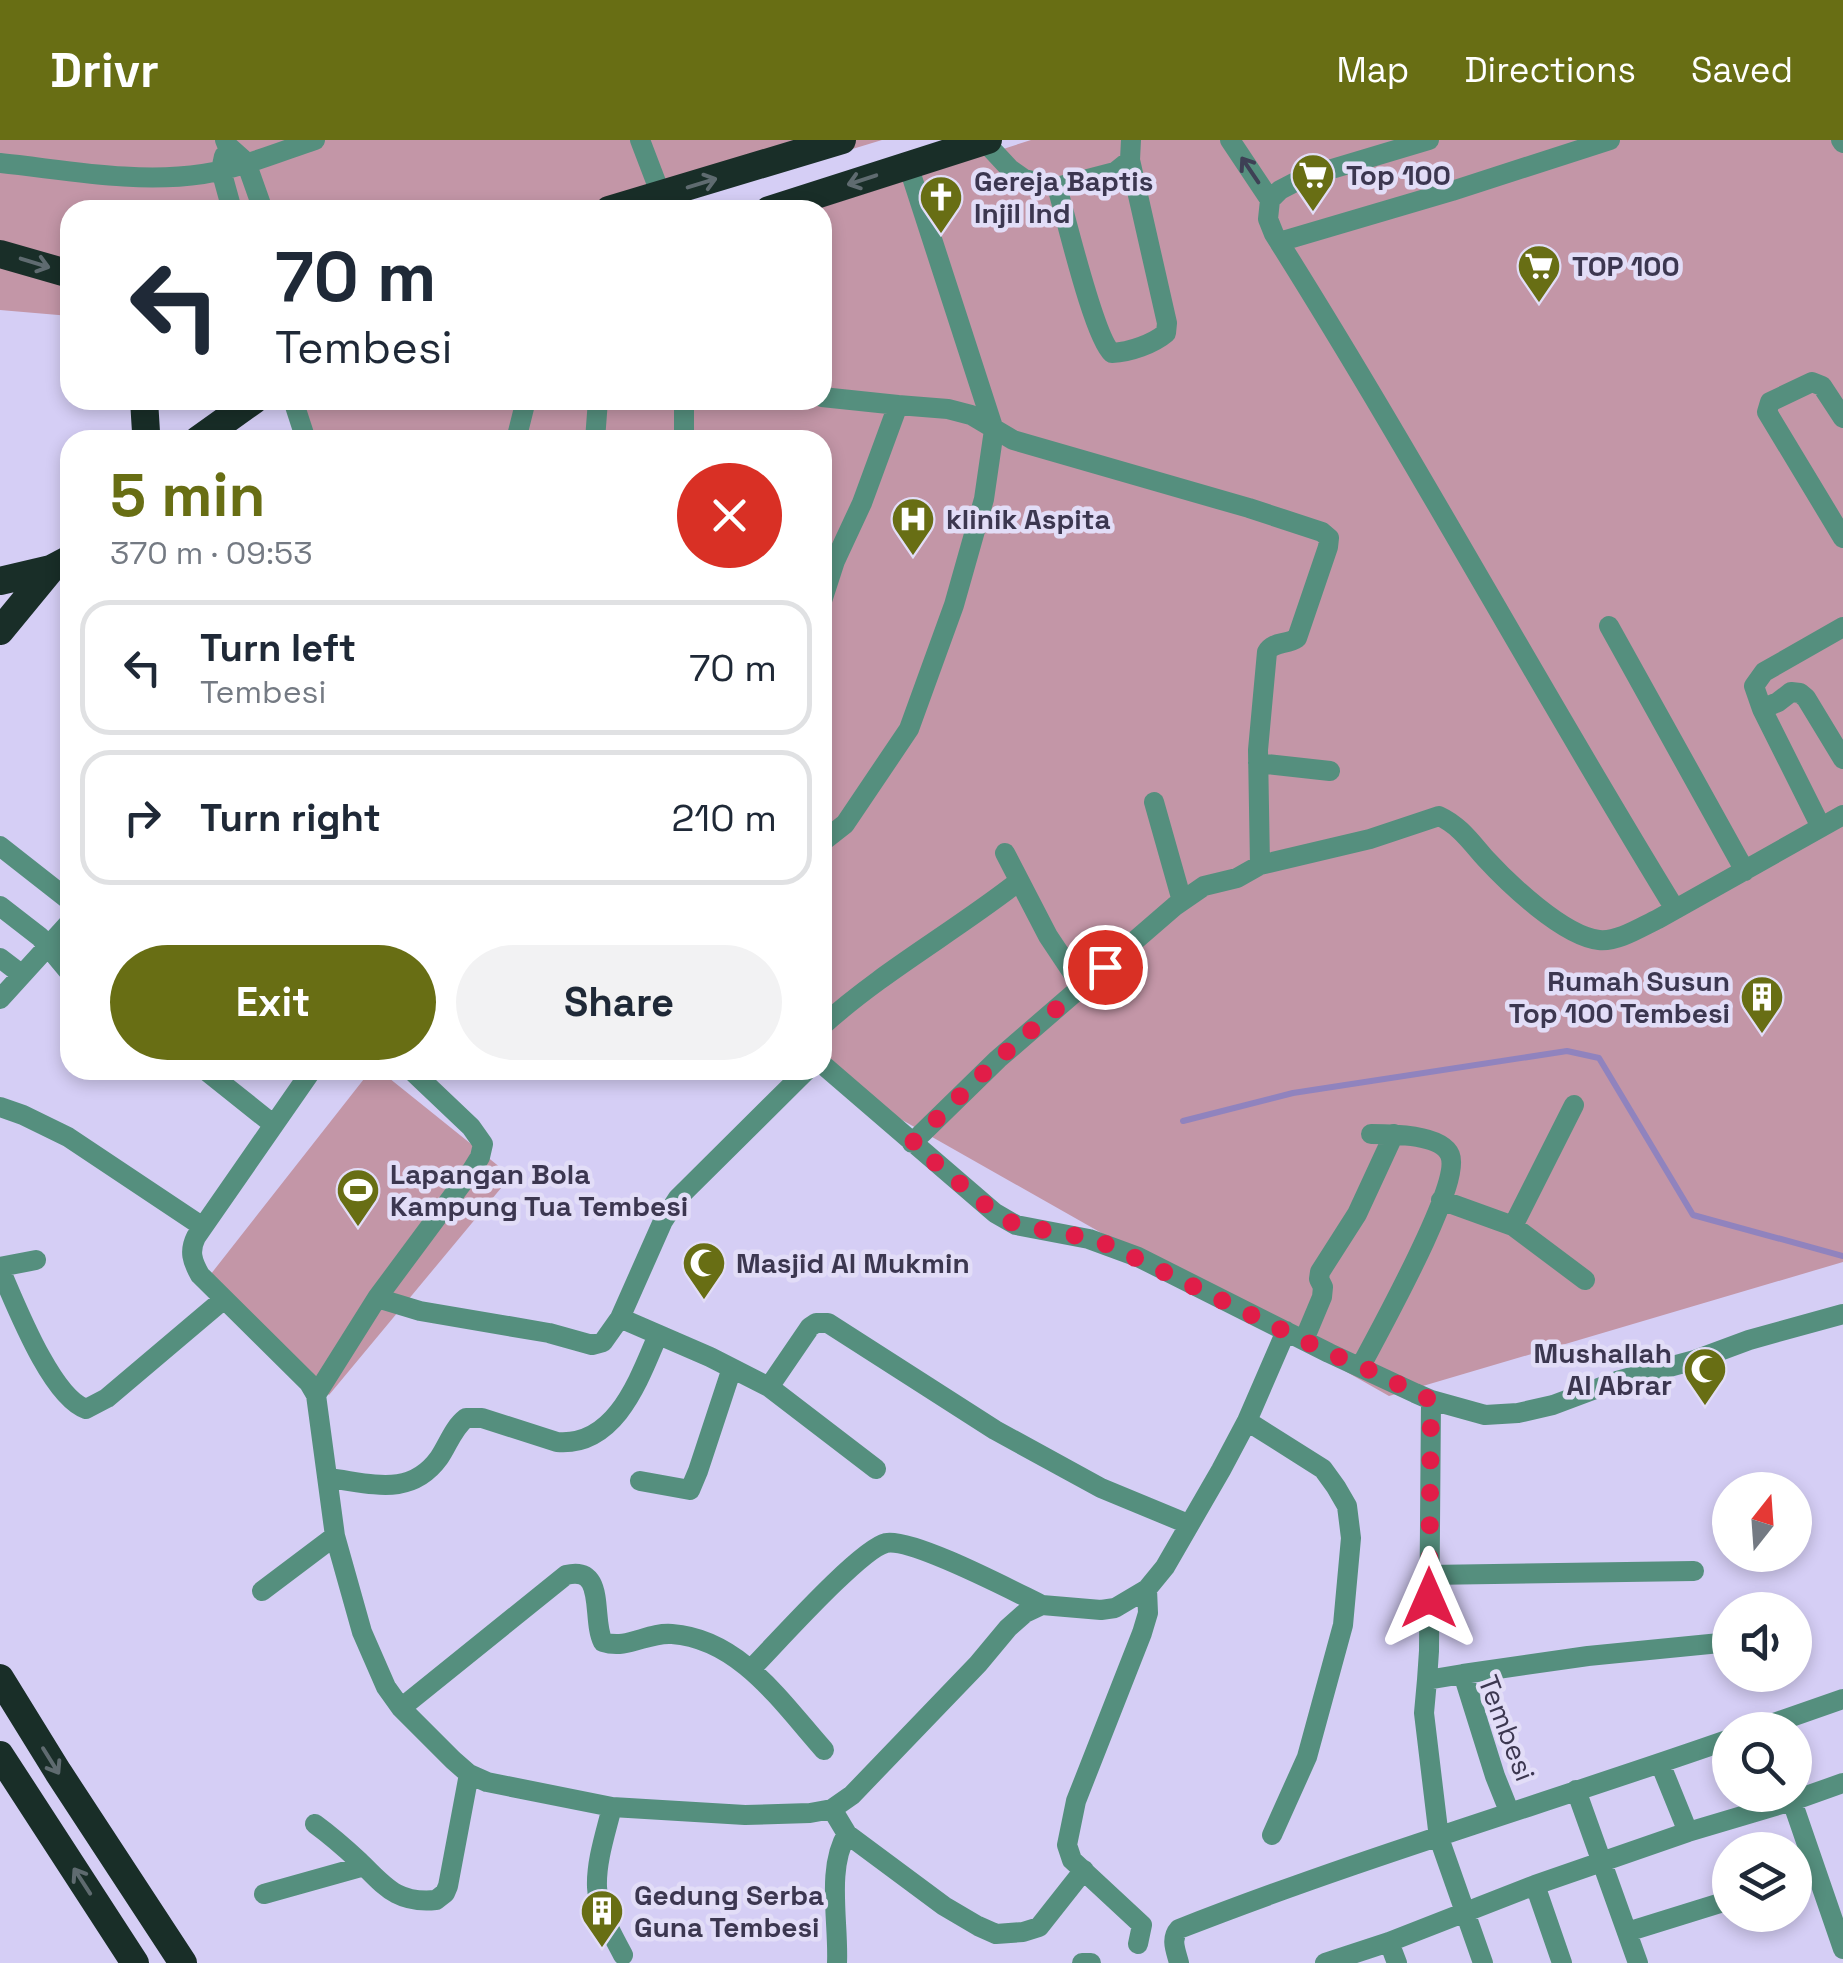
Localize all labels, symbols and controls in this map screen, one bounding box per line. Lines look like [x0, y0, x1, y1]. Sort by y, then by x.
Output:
text: Drivr [50, 40, 159, 101]
text: Map [1336, 48, 1409, 92]
text: Directions [1464, 48, 1636, 92]
text: Saved [1691, 48, 1793, 92]
supermarket icon: Top 100 [1290, 152, 1336, 213]
one-way arrow [1240, 157, 1261, 185]
place label: Top 100 [1346, 157, 1451, 193]
place label: Gereja Baptis Injil Ind [974, 163, 1153, 231]
one-way arrow [686, 173, 717, 191]
one-way arrow [847, 173, 878, 191]
church icon: Gereja Baptis Injil Ind [918, 174, 964, 235]
text: 70 m [275, 232, 436, 321]
icon: left [110, 240, 240, 370]
supermarket icon: TOP 100 [1516, 243, 1562, 304]
place label: TOP 100 [1572, 248, 1680, 284]
one-way arrow [19, 255, 50, 273]
text: Tembesi [275, 319, 453, 376]
text: 5 min [110, 457, 265, 534]
button: close [677, 463, 782, 568]
hospital icon: klinik Aspita [890, 496, 936, 557]
place label: klinik Aspita [946, 501, 1111, 537]
text: 370 m · 09:53 [110, 533, 313, 573]
text: Turn left [200, 624, 356, 672]
icon: left [115, 640, 170, 695]
text: 70 m [689, 644, 777, 692]
text: Tembesi [200, 672, 326, 712]
icon: right [115, 790, 170, 845]
text: Turn right [200, 794, 381, 842]
text: 210 m [671, 794, 777, 842]
pin [1063, 925, 1148, 1010]
icon: arrive [1078, 940, 1133, 995]
button: Exit [110, 945, 436, 1060]
button: Share [456, 945, 782, 1060]
place label: Rumah Susun Top 100 Tembesi [1509, 963, 1730, 1031]
building icon: Rumah Susun Top 100 Tembesi [1739, 974, 1785, 1035]
place label: Lapangan Bola Kampung Tua Tembesi [390, 1156, 688, 1224]
sports icon: Lapangan Bola Kampung Tua Tembesi [335, 1167, 381, 1228]
mosque icon: Masjid Al Mukmin [681, 1240, 727, 1301]
place label: Masjid Al Mukmin [736, 1245, 970, 1281]
place label: Mushallah Al Abrar [1534, 1335, 1672, 1403]
mosque icon: Mushallah Al Abrar [1682, 1346, 1728, 1407]
north arrow [1712, 1472, 1812, 1572]
map controls [1712, 1472, 1812, 1932]
position arrow [1377, 1546, 1481, 1650]
button: sound [1712, 1592, 1812, 1692]
street label: Tembesi [1470, 1670, 1544, 1786]
button: search [1712, 1712, 1812, 1812]
one-way arrow [41, 1746, 61, 1775]
button: layers [1712, 1832, 1812, 1932]
one-way arrow [72, 1868, 93, 1896]
place label: Gedung Serba Guna Tembesi [634, 1877, 824, 1945]
building icon: Gedung Serba Guna Tembesi [579, 1888, 625, 1949]

